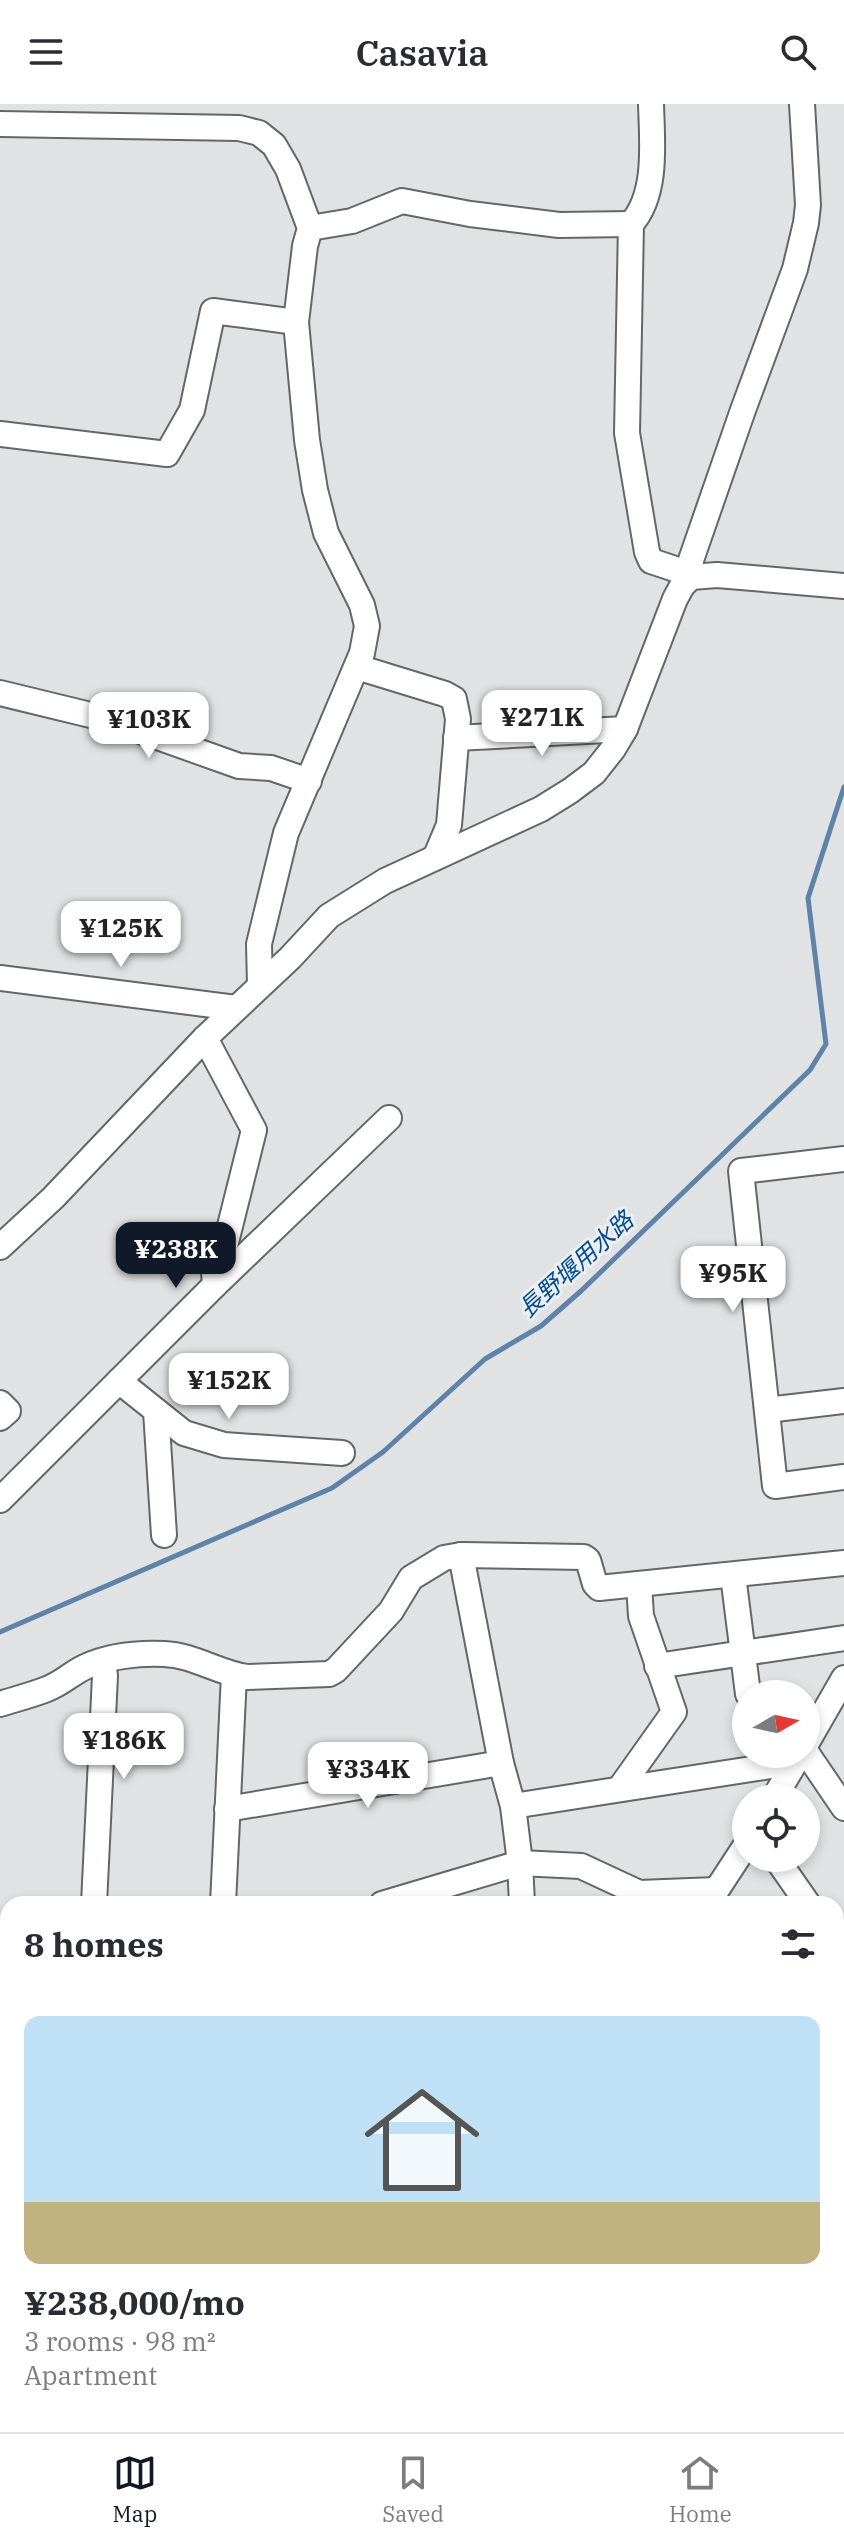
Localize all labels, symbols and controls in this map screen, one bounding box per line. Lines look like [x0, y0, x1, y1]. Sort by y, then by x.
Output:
text: Casavia [355, 29, 489, 76]
icon: menu [24, 30, 68, 74]
icon: search [776, 30, 820, 74]
pin: ¥271K [486, 690, 598, 758]
pin: ¥103K [93, 692, 205, 760]
text: ¥271K [500, 699, 584, 733]
text: ¥103K [107, 701, 191, 735]
pin: ¥125K [65, 901, 177, 969]
text: ¥125K [79, 910, 163, 944]
water label: 長野堰用水路 [511, 1203, 641, 1324]
pin: ¥238K [120, 1222, 232, 1290]
text: ¥238K [134, 1231, 218, 1265]
pin: ¥95K [686, 1246, 780, 1314]
text: ¥95K [699, 1255, 767, 1289]
pin: ¥152K [173, 1353, 285, 1421]
text: ¥152K [187, 1362, 271, 1396]
north arrow [732, 1680, 820, 1768]
map controls [732, 1680, 820, 1872]
pin: ¥186K [68, 1713, 180, 1781]
text: ¥186K [82, 1722, 166, 1756]
pin: ¥334K [312, 1742, 424, 1810]
text: ¥334K [326, 1751, 410, 1785]
button: locate [732, 1784, 820, 1872]
text: 8 homes [24, 1922, 164, 1966]
icon: filters [776, 1922, 820, 1966]
icon: home [350, 2068, 494, 2212]
text: ¥238,000/mo [24, 2280, 245, 2324]
text: 3 rooms · 98 m² [24, 2324, 216, 2358]
text: Apartment [24, 2358, 157, 2392]
tab: Map [113, 2451, 157, 2528]
tab: Saved [382, 2451, 444, 2528]
tab: Home [669, 2451, 731, 2528]

